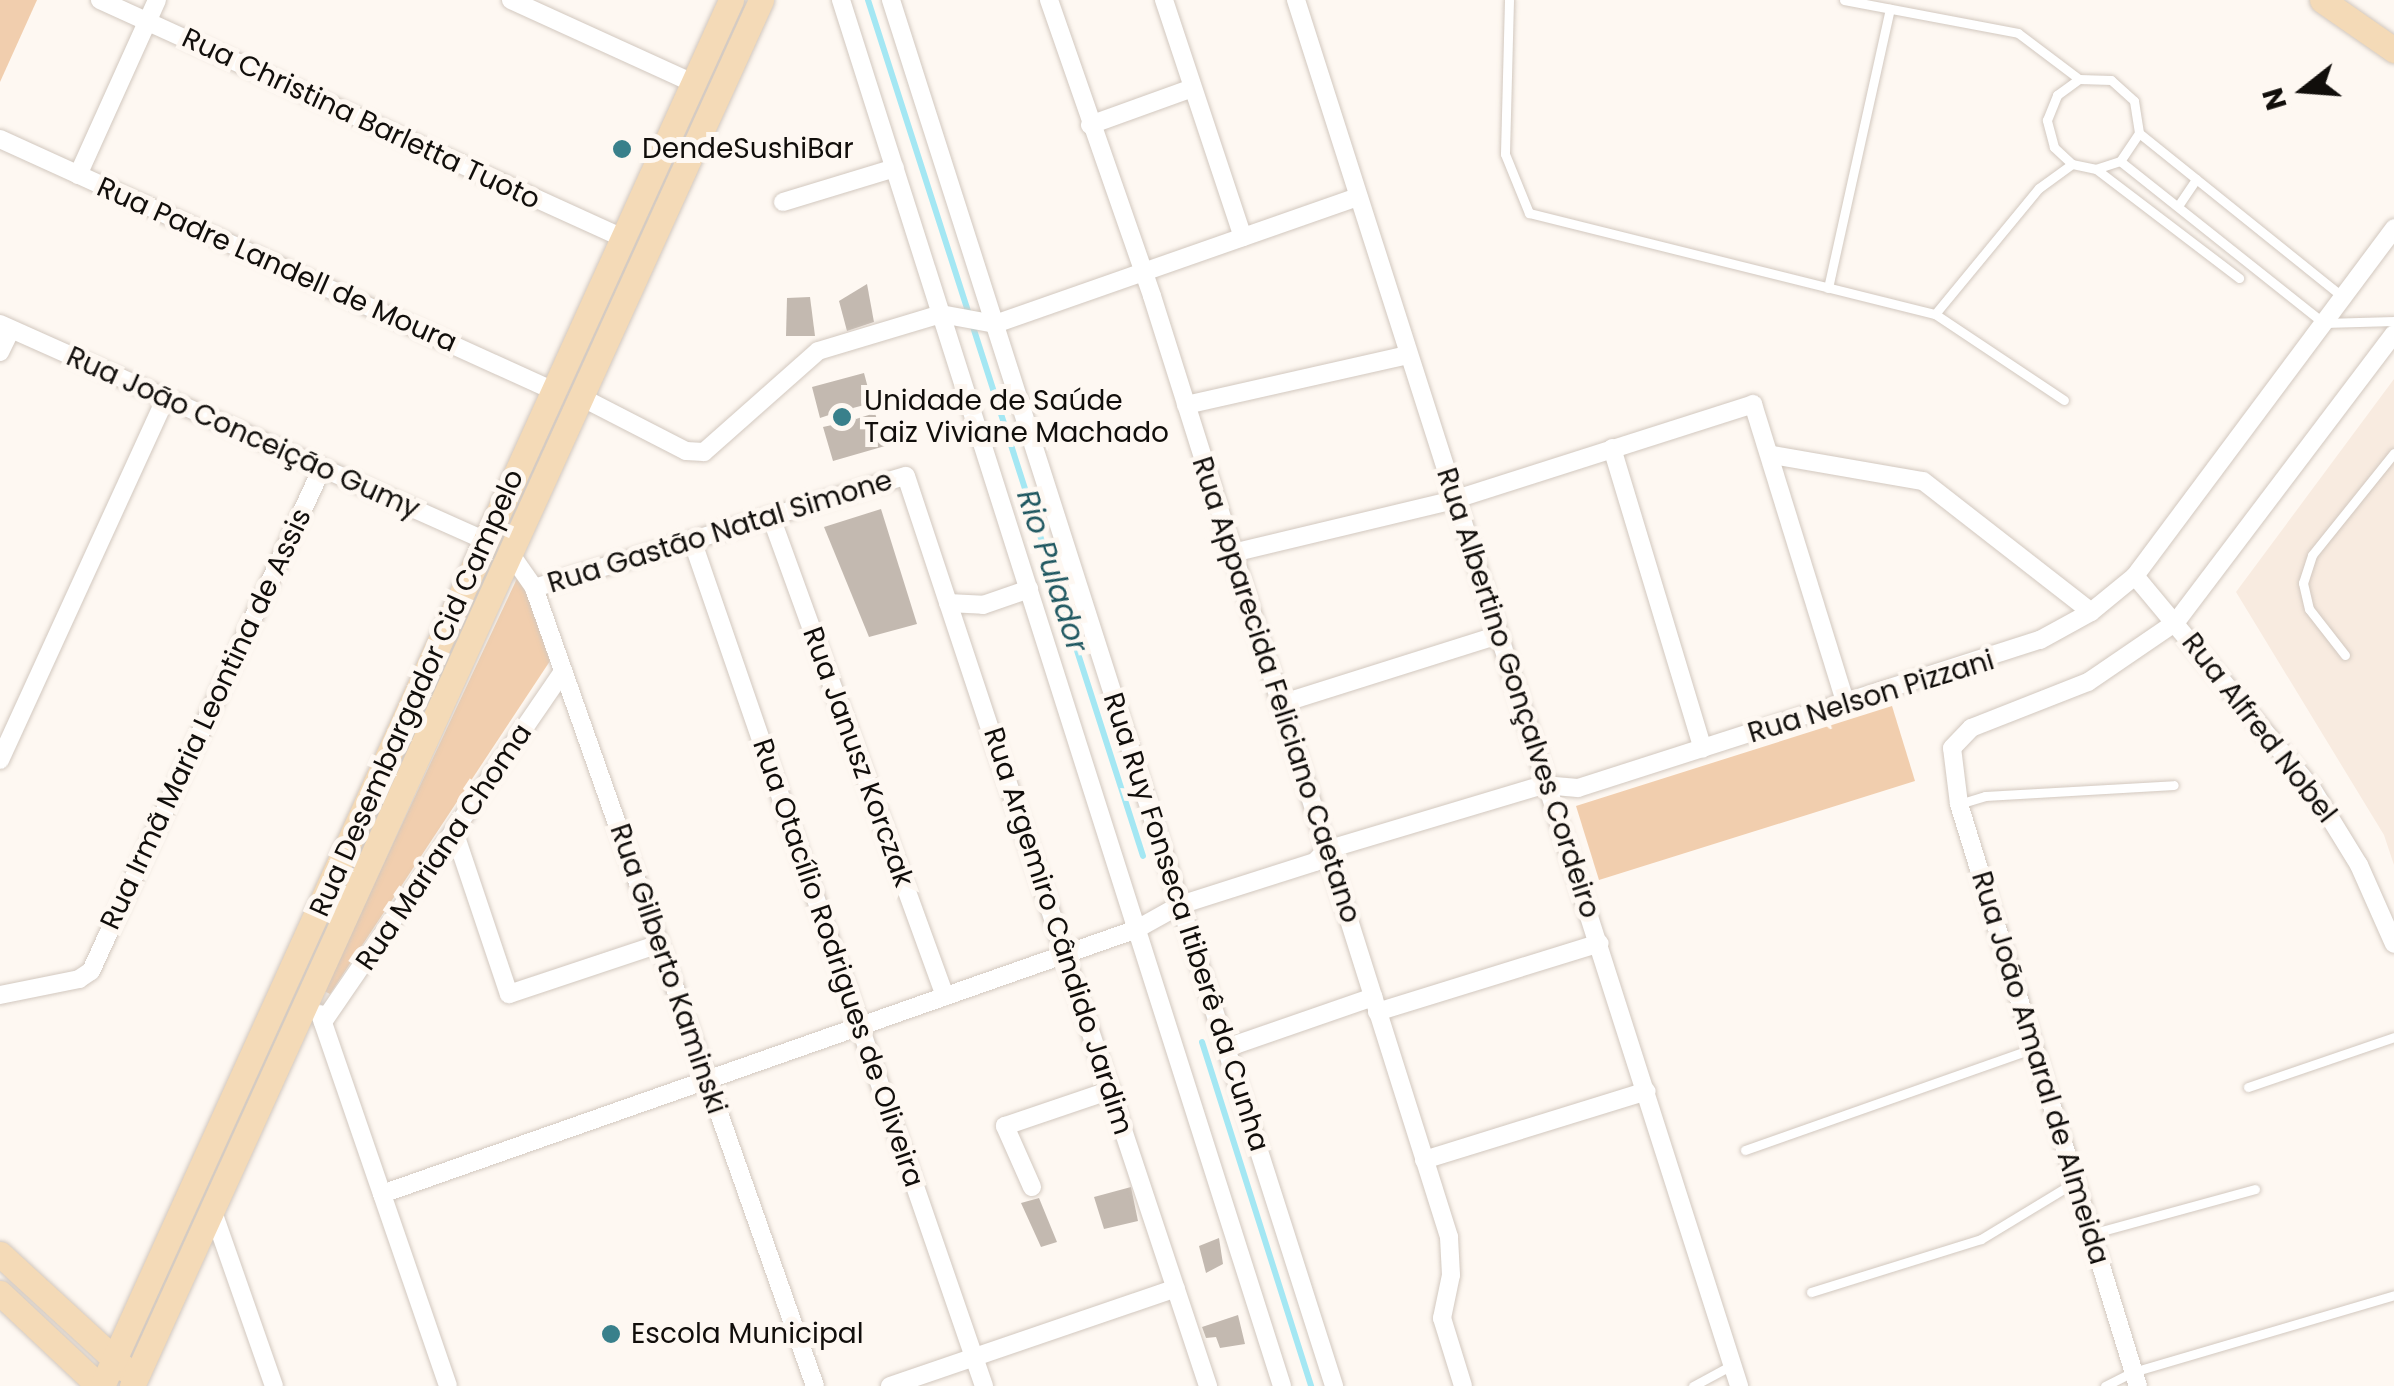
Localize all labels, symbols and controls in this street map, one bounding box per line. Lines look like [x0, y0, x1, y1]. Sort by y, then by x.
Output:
street label: Rua Christina Barletta Tuoto [177, 21, 545, 217]
north arrow [2254, 40, 2354, 140]
text: N [2253, 83, 2297, 115]
place label: DendeSushiBar [642, 132, 854, 166]
marker: DendeSushiBar [611, 138, 633, 160]
street label: Rua Padre Landell de Moura [92, 170, 462, 360]
street label: Rua João Conceição Gumy [61, 340, 425, 526]
place label: Unidade de Saúde Taiz Viviane Machado [864, 384, 1169, 450]
marker: Unidade de Saúde Taiz Viviane Machado [829, 404, 855, 430]
street label: Rua Apparecida Feliciano Caetano [1185, 453, 1367, 927]
street label: Rua Desembargador Cid Campelo [303, 464, 531, 922]
street label: Rua Gastão Natal Simone [544, 464, 896, 600]
street label: Rua Albertino Gonçalves Cordeiro [1429, 464, 1607, 922]
water label: Rio Pulador [1009, 485, 1095, 657]
street label: Rua Irmã Maria Leontina de Assis [93, 503, 319, 935]
street label: Rua Janusz Korczak [795, 623, 921, 891]
street label: Rua Alfred Nobel [2175, 627, 2343, 829]
street label: Rua Nelson Pizzani [1744, 644, 1998, 750]
street label: Rua Ruy Fonseca Itiberê da Cunha [1096, 689, 1276, 1155]
street label: Rua Mariana Choma [349, 717, 539, 977]
street label: Rua Argemiro Cândido Jardim [976, 723, 1140, 1139]
street label: Rua Otacílio Rodrigues de Oliveira [745, 734, 931, 1192]
street label: Rua Gilberto Kaminski [603, 820, 733, 1118]
street label: Rua João Amaral de Almeida [1964, 867, 2116, 1269]
place label: Escola Municipal [631, 1317, 864, 1351]
marker: Escola Municipal [600, 1323, 622, 1345]

